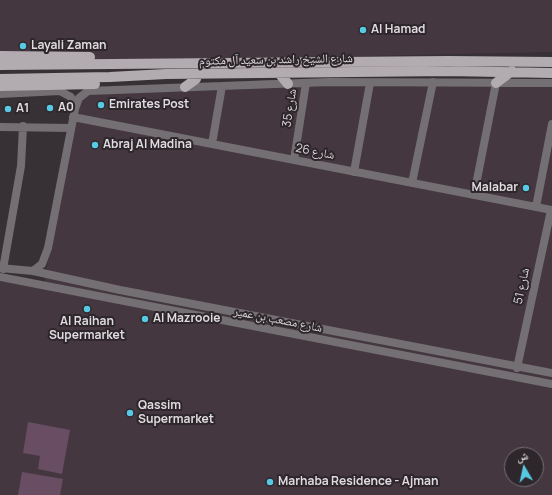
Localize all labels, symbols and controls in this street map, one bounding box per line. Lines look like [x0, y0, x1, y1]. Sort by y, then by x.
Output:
place label: Al Hamad [371, 23, 425, 37]
marker: Al Hamad [358, 25, 368, 35]
place label: Layali Zaman [31, 39, 107, 53]
marker: Layali Zaman [18, 41, 28, 51]
street label: شارع الشيخ راشد بن سعيد آل مكتوم [199, 51, 353, 69]
street label: شارع 35 [280, 88, 300, 128]
place label: Emirates Post [109, 98, 189, 112]
marker: Emirates Post [96, 100, 106, 110]
place label: A0 [58, 101, 74, 115]
place label: A1 [16, 102, 29, 116]
marker: A0 [45, 103, 55, 113]
marker: A1 [3, 104, 13, 114]
place label: Abraj Al Madina [103, 138, 192, 152]
marker: Abraj Al Madina [90, 140, 100, 150]
street label: شارع 26 [294, 141, 336, 163]
place label: Malabar [471, 181, 518, 195]
marker: Malabar [521, 183, 531, 193]
street label: شارع 51 [511, 266, 533, 306]
marker: Al Raihan Supermarket [82, 304, 92, 314]
street label: شارع مصعب بن عمير [232, 304, 324, 336]
place label: Al Mazrooie [153, 312, 220, 326]
marker: Al Mazrooie [140, 314, 150, 324]
place label: Al Raihan Supermarket [49, 315, 125, 343]
place label: Qassim Supermarket [138, 399, 214, 427]
marker: Qassim Supermarket [125, 408, 135, 418]
north arrow [504, 447, 544, 487]
text: ش [515, 447, 529, 464]
place label: Marhaba Residence - Ajman [278, 475, 438, 489]
marker: Marhaba Residence - Ajman [265, 477, 275, 487]

